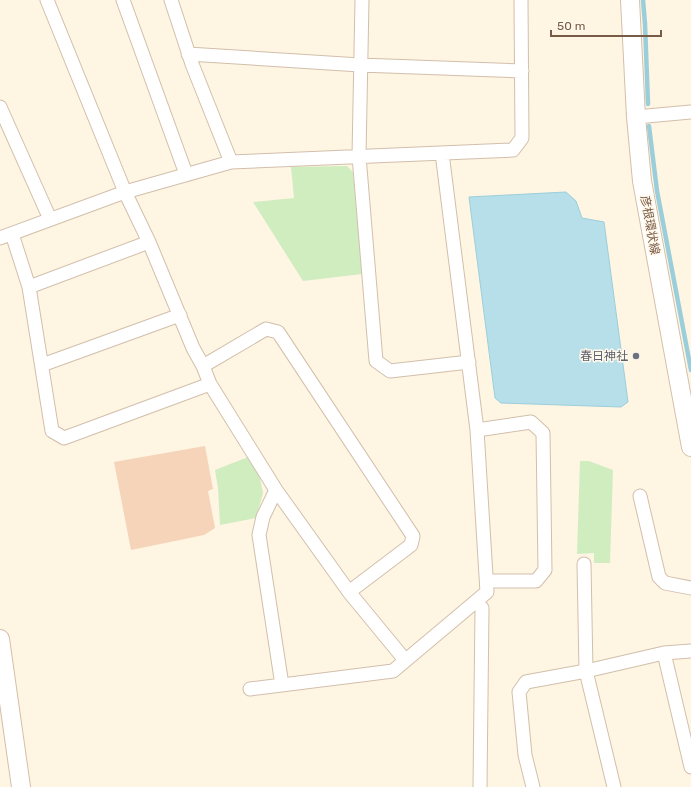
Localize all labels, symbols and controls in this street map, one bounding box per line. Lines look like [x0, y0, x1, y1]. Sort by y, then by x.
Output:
scale bar [551, 12, 661, 38]
text: 50 m [557, 19, 585, 33]
street label: 彦根環状線 [638, 194, 662, 256]
place label: 春日神社 [580, 349, 628, 363]
marker: 春日神社 [631, 351, 641, 361]

